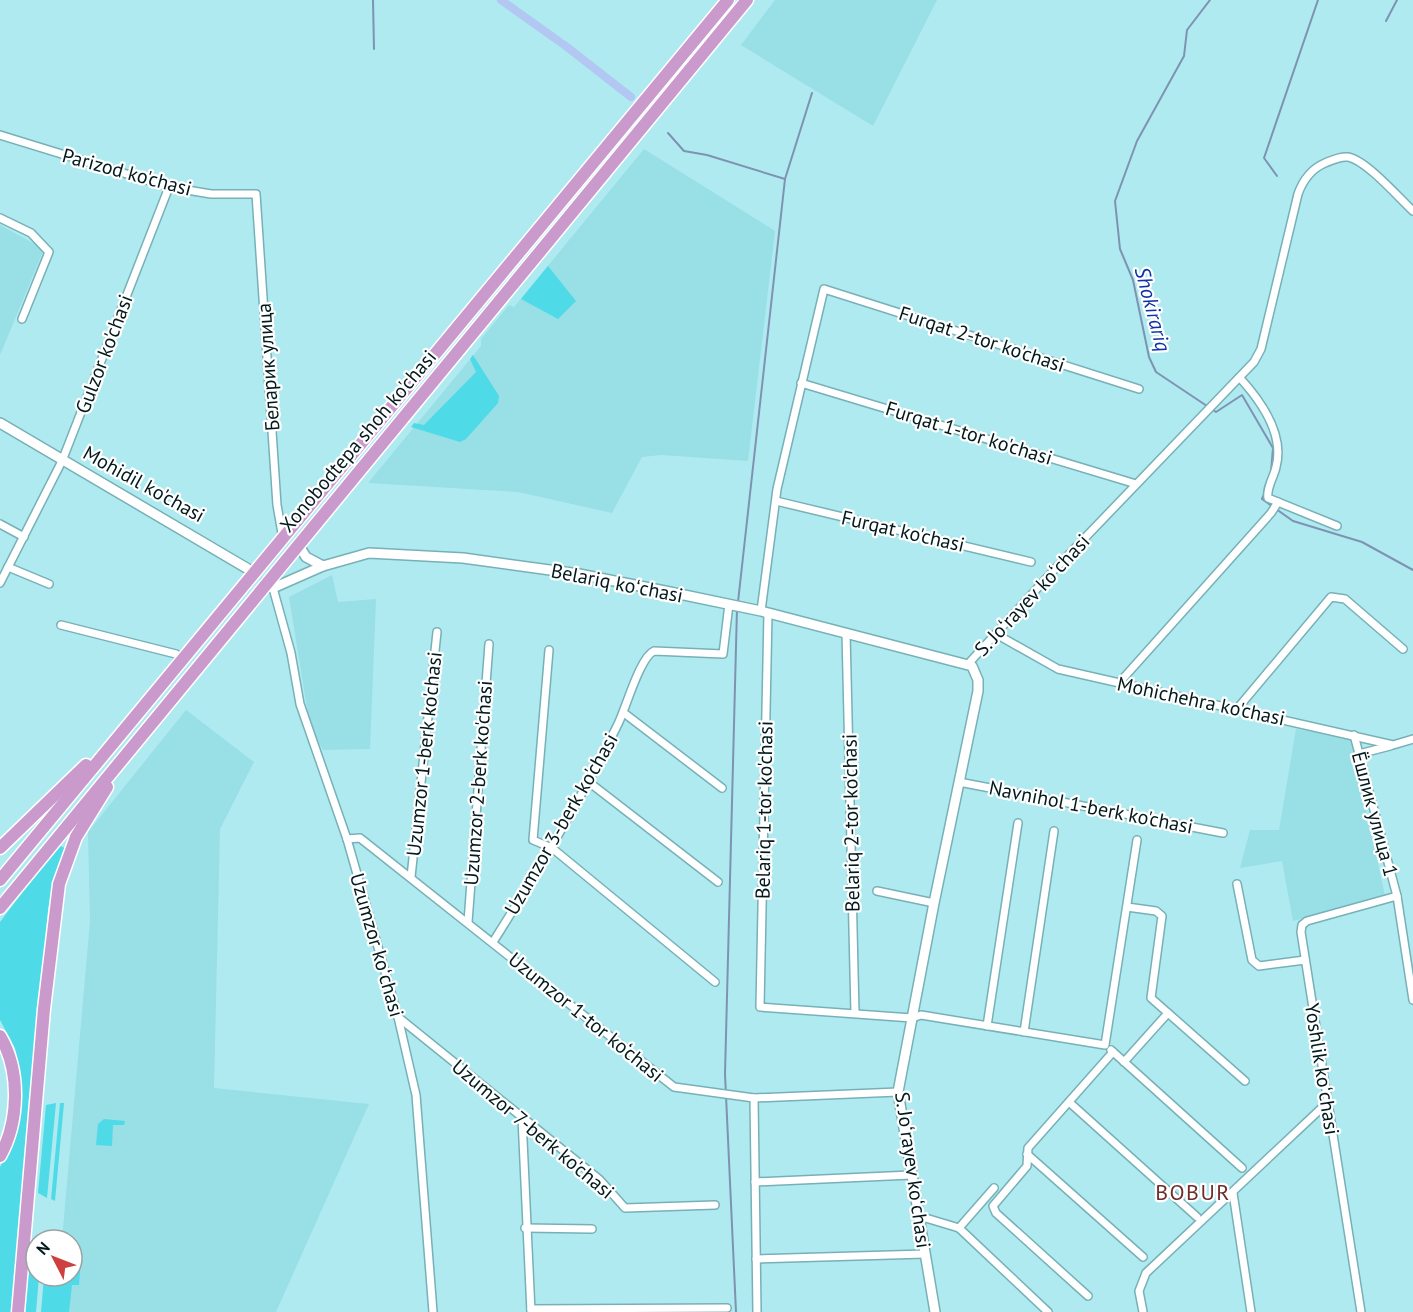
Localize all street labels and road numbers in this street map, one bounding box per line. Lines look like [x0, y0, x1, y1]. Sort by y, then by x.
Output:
street label: Parizod ko'chasi [59, 142, 195, 202]
street label: Gulzor ko'chasi [69, 291, 139, 417]
street label: Furqat 2-tor ko'chasi [896, 300, 1068, 378]
street label: Беларик улица [251, 302, 285, 432]
street label: Xonobodtepa shoh ko'chasi [274, 344, 442, 538]
street label: Furqat 1-tor ko'chasi [882, 395, 1056, 471]
street label: Mohidil ko'chasi [79, 440, 209, 528]
street label: Furqat ko'chasi [839, 504, 967, 558]
street label: S. Joʻrayev koʻchasi [969, 528, 1095, 662]
street label: Belariq koʻchasi [549, 557, 685, 609]
street label: Uzumzor 1-berk ko'chasi [400, 650, 448, 858]
street label: Mohichehra ko'chasi [1115, 671, 1287, 731]
street label: Uzumzor 2-berk ko'chasi [458, 680, 498, 886]
street label: Belariq 1-tor ko'chasi [749, 721, 779, 899]
street label: Uzumzor 3-berk ko'chasi [498, 728, 624, 920]
street label: Belariq 2-tor ko'chasi [836, 734, 866, 912]
street label: Ёшлик улица 1 [1346, 749, 1404, 879]
street label: Navnihol 1-berk ko'chasi [987, 774, 1195, 840]
street label: Uzumzor koʻchasi [344, 870, 410, 1020]
street label: Uzumzor 1-tor ko‘chasi [503, 946, 669, 1088]
street label: Yoshlik koʻchasi [1299, 1001, 1345, 1137]
street label: Uzumzor 7-berk ko'chasi [446, 1053, 620, 1205]
street label: S. Joʻrayev koʻchasi [889, 1090, 937, 1250]

